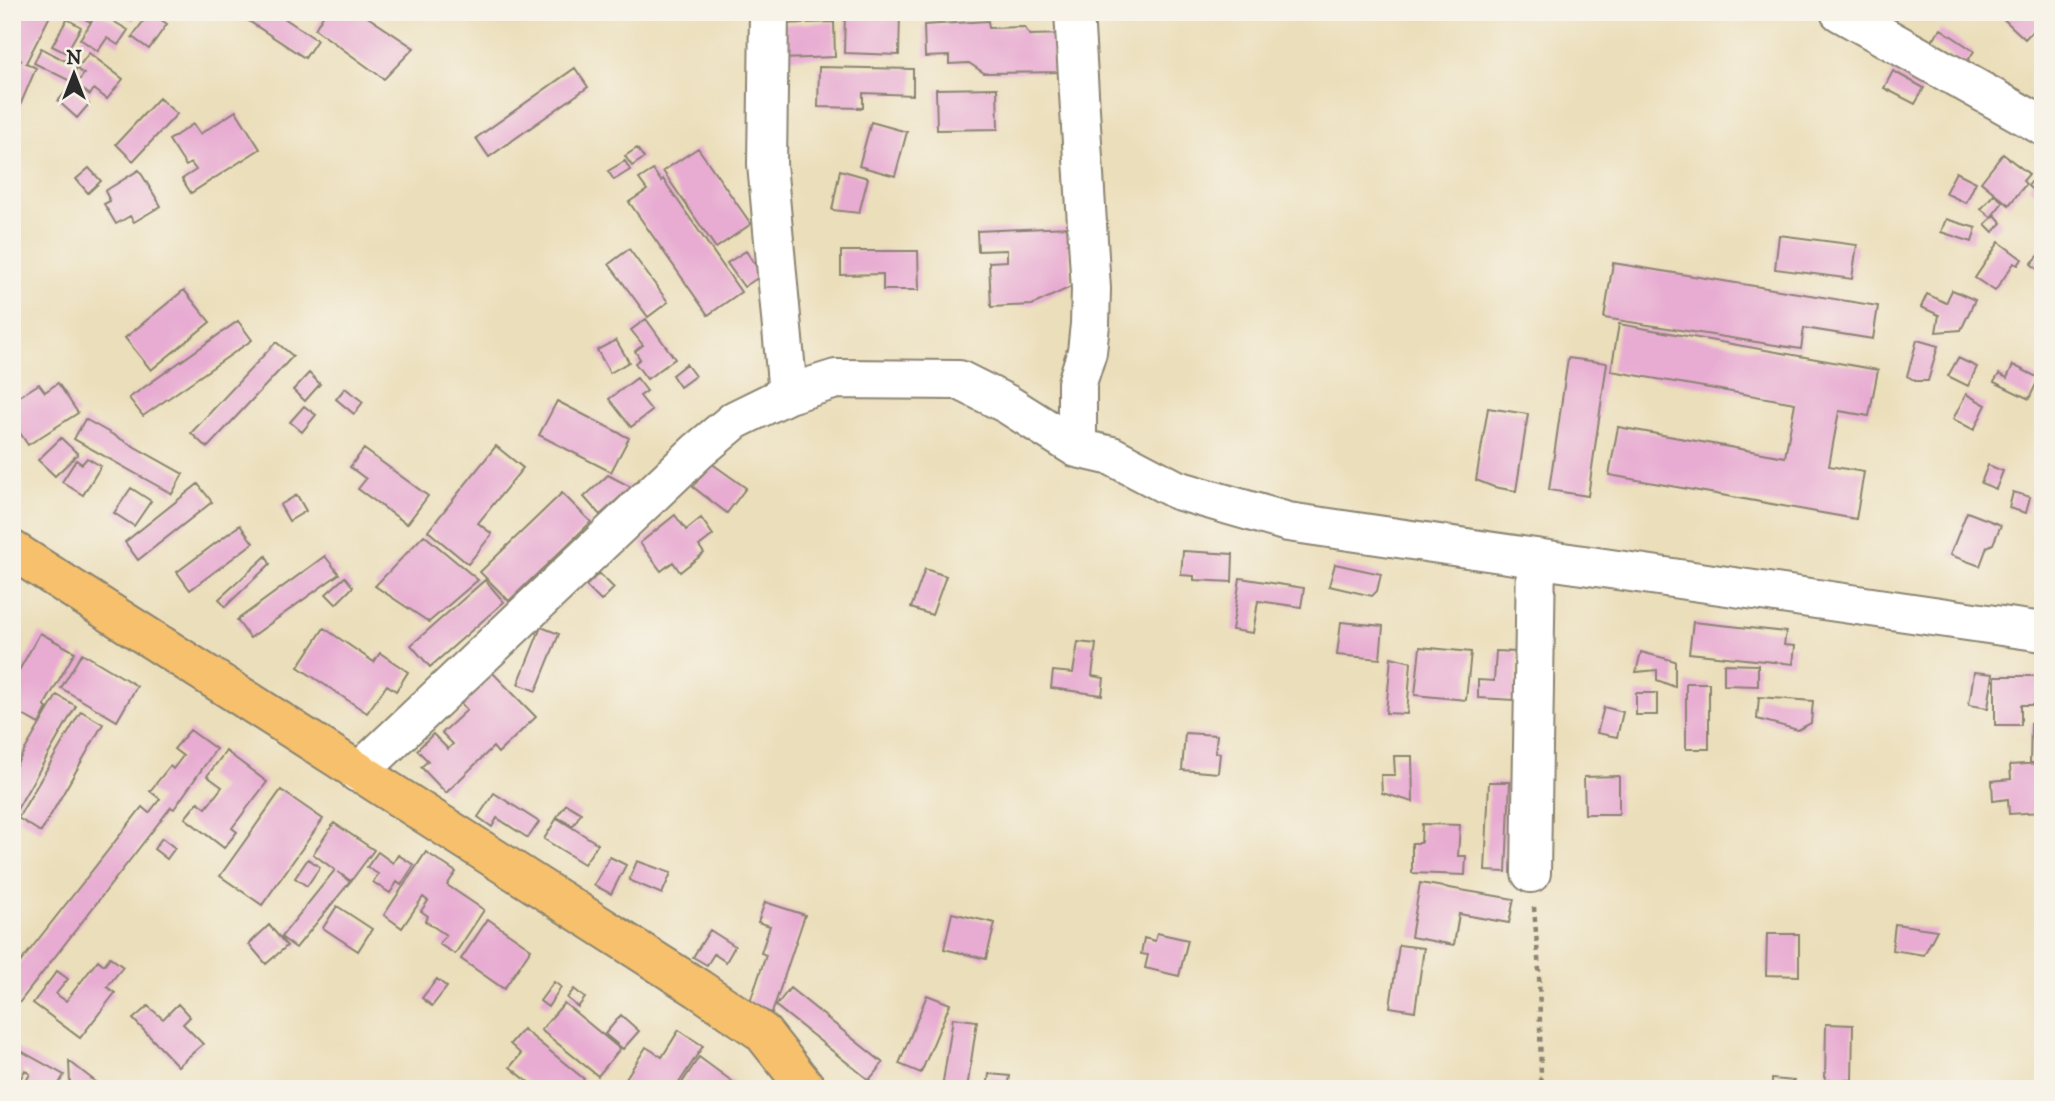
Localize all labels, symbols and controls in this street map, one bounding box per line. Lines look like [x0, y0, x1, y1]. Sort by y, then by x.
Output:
north arrow [38, 38, 108, 108]
text: N [66, 47, 82, 70]

